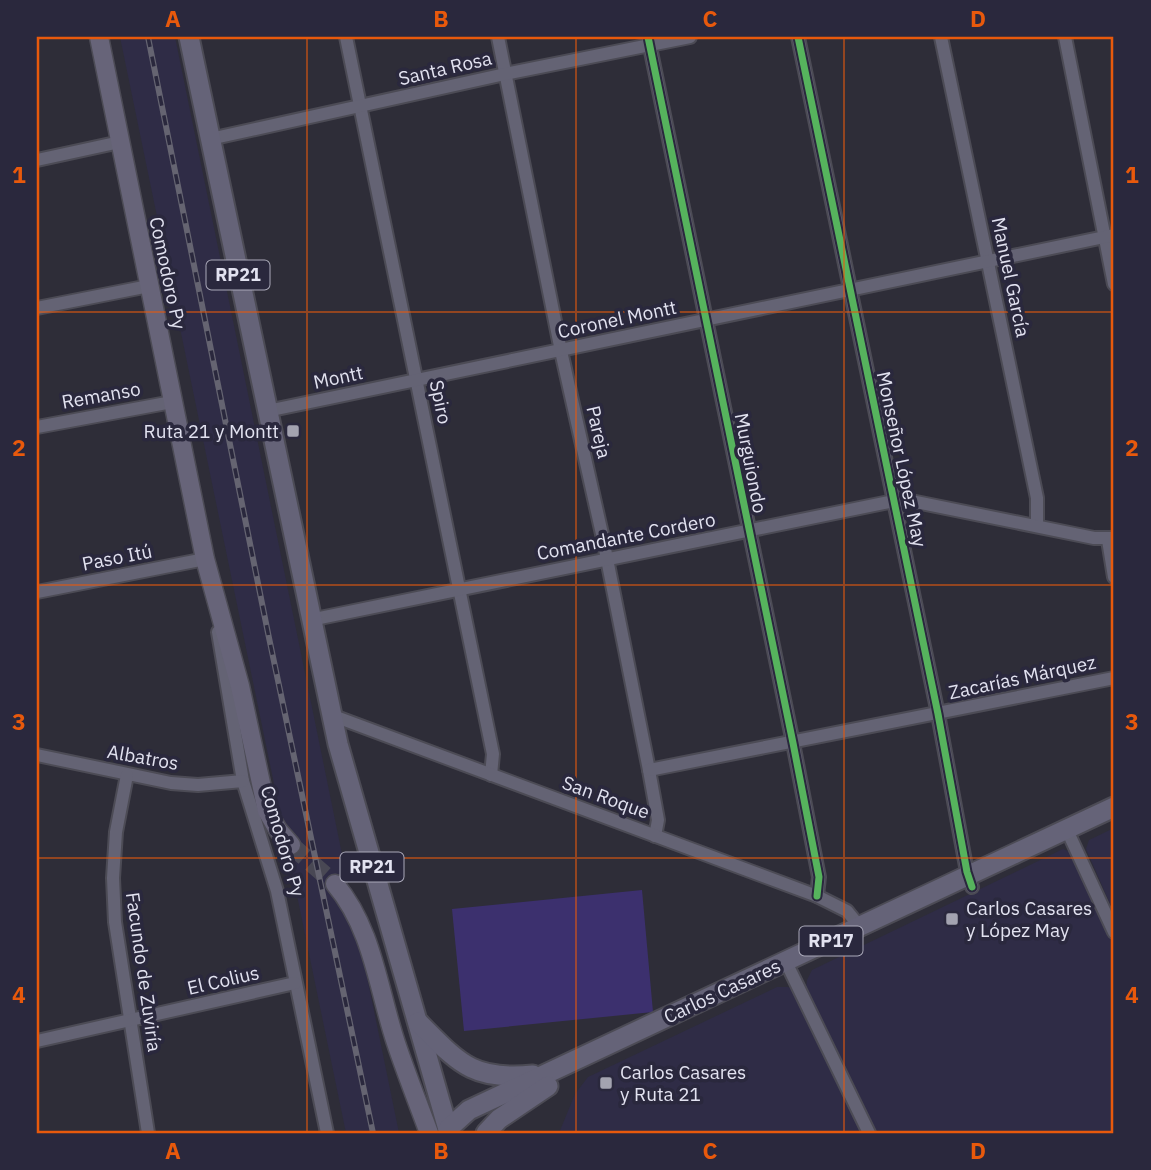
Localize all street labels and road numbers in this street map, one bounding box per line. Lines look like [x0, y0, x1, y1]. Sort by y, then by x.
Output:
street label: Santa Rosa [396, 46, 494, 90]
street label: Comodoro Py [144, 215, 192, 332]
street label: Manuel García [987, 215, 1035, 339]
road number: RP21 [206, 260, 270, 290]
street label: Coronel Montt [555, 295, 679, 343]
street label: Montt [311, 360, 365, 394]
street label: Monseñor López May [872, 369, 932, 550]
street label: Remanso [60, 376, 142, 414]
street label: Spiro [425, 378, 457, 426]
street label: Pareja [581, 403, 617, 461]
street label: Murguiondo [730, 411, 772, 515]
street label: Comandante Cordero [535, 507, 717, 565]
street label: Paso Itú [80, 538, 154, 576]
street label: Zacarías Márquez [946, 650, 1098, 704]
street label: Albatros [105, 739, 181, 775]
street label: San Roque [559, 770, 653, 824]
street label: Comodoro Py [256, 783, 310, 900]
road number: RP21 [340, 852, 404, 882]
street label: Facundo de Zuviría [121, 891, 167, 1053]
road number: RP17 [800, 926, 862, 956]
street label: Carlos Casares [660, 953, 784, 1029]
street label: El Colius [185, 960, 261, 1000]

